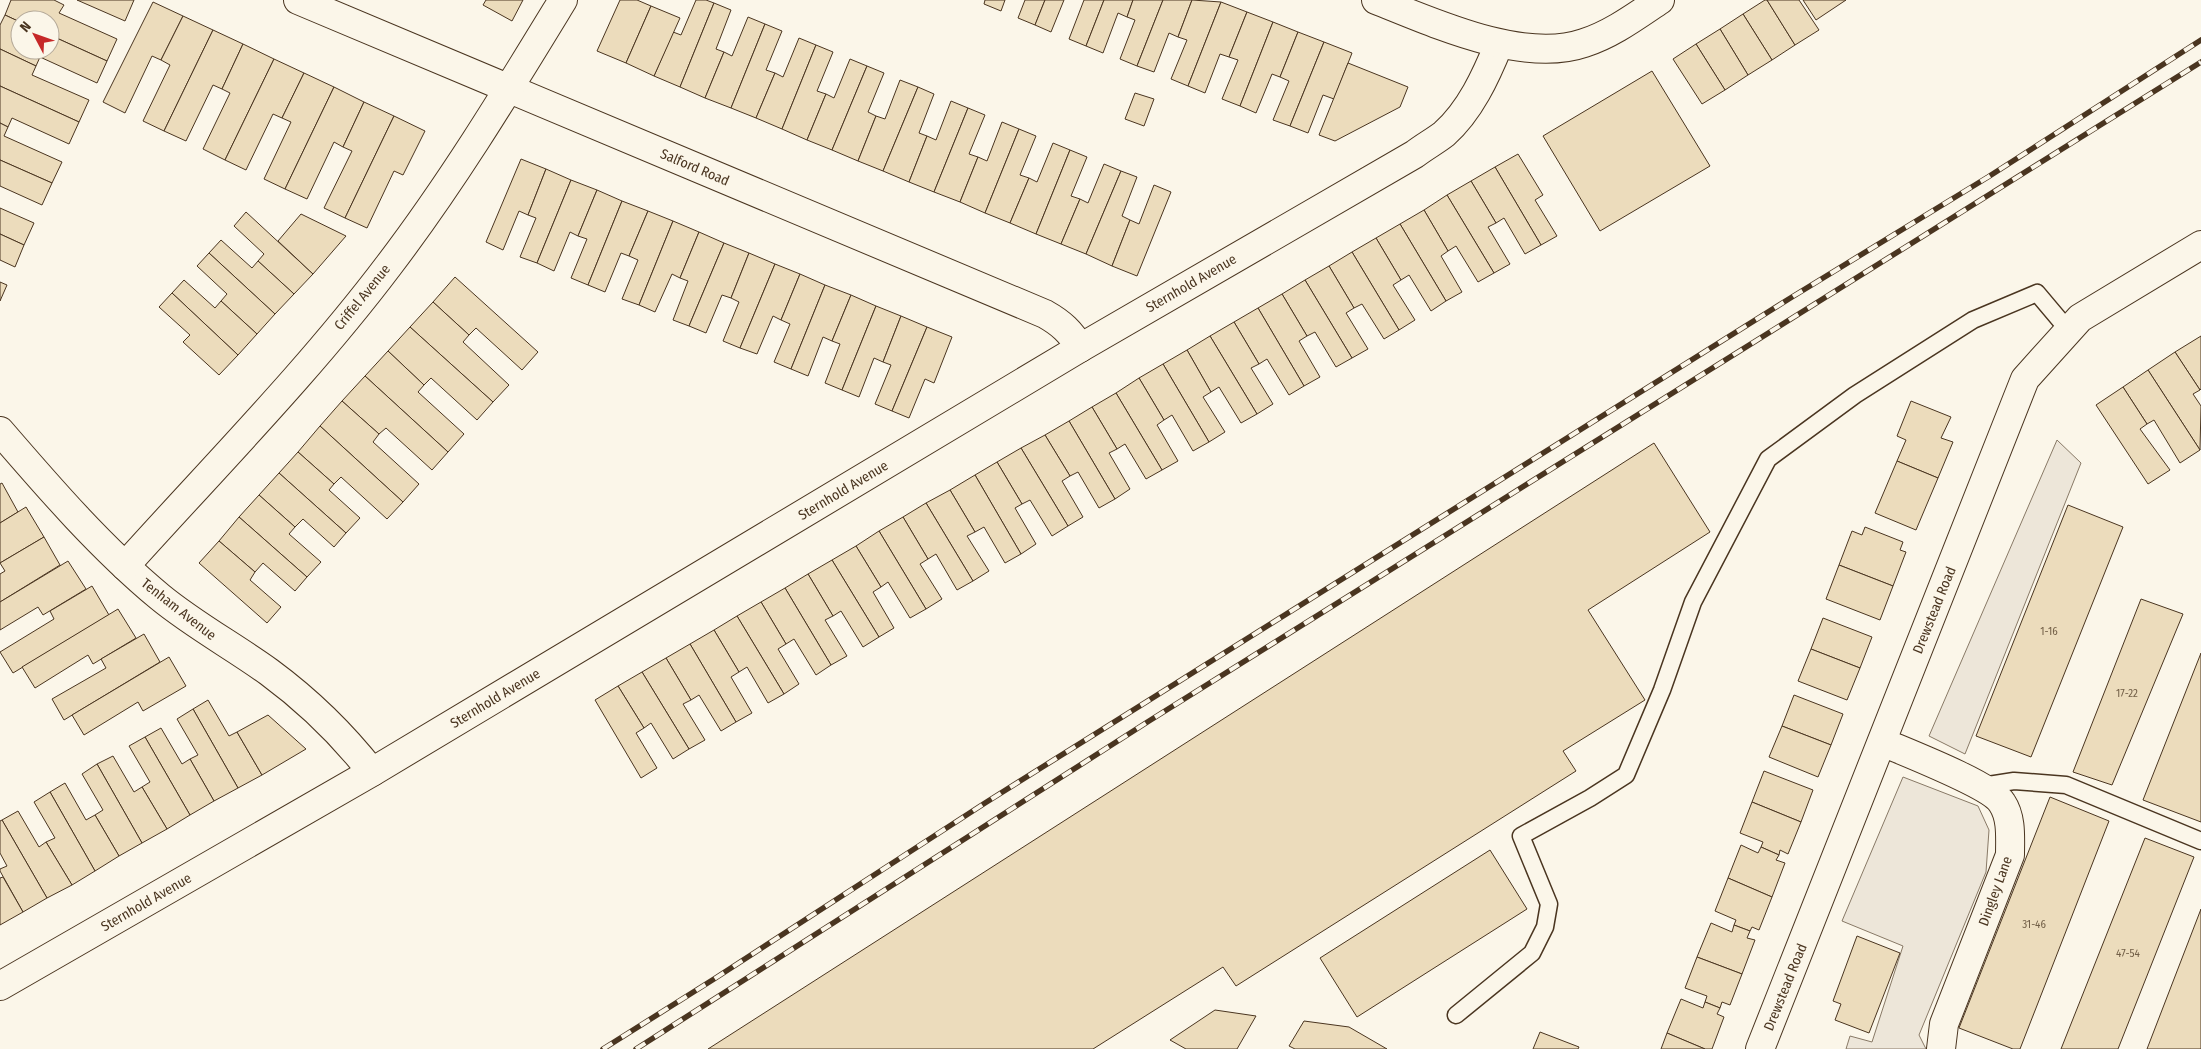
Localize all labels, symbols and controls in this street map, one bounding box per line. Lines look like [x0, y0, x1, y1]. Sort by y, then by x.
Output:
north arrow [10, 10, 60, 60]
text: N [16, 18, 35, 36]
street label: Salford Road [658, 145, 732, 190]
street label: Sternhold Avenue [1143, 251, 1240, 316]
street label: Criffel Avenue [331, 261, 394, 334]
street label: Sternhold Avenue [795, 457, 891, 524]
street label: Drewstead Road [1909, 564, 1960, 656]
street label: Tenham Avenue [138, 575, 220, 644]
house number: 1-16 [2040, 625, 2058, 638]
street label: Sternhold Avenue [447, 665, 543, 732]
house number: 17-22 [2116, 687, 2138, 700]
street label: Dingley Lane [1975, 854, 2016, 928]
street label: Sternhold Avenue [98, 870, 195, 935]
house number: 31-46 [2022, 918, 2046, 931]
street label: Drewstead Road [1760, 941, 1811, 1033]
house number: 47-54 [2116, 947, 2141, 960]

